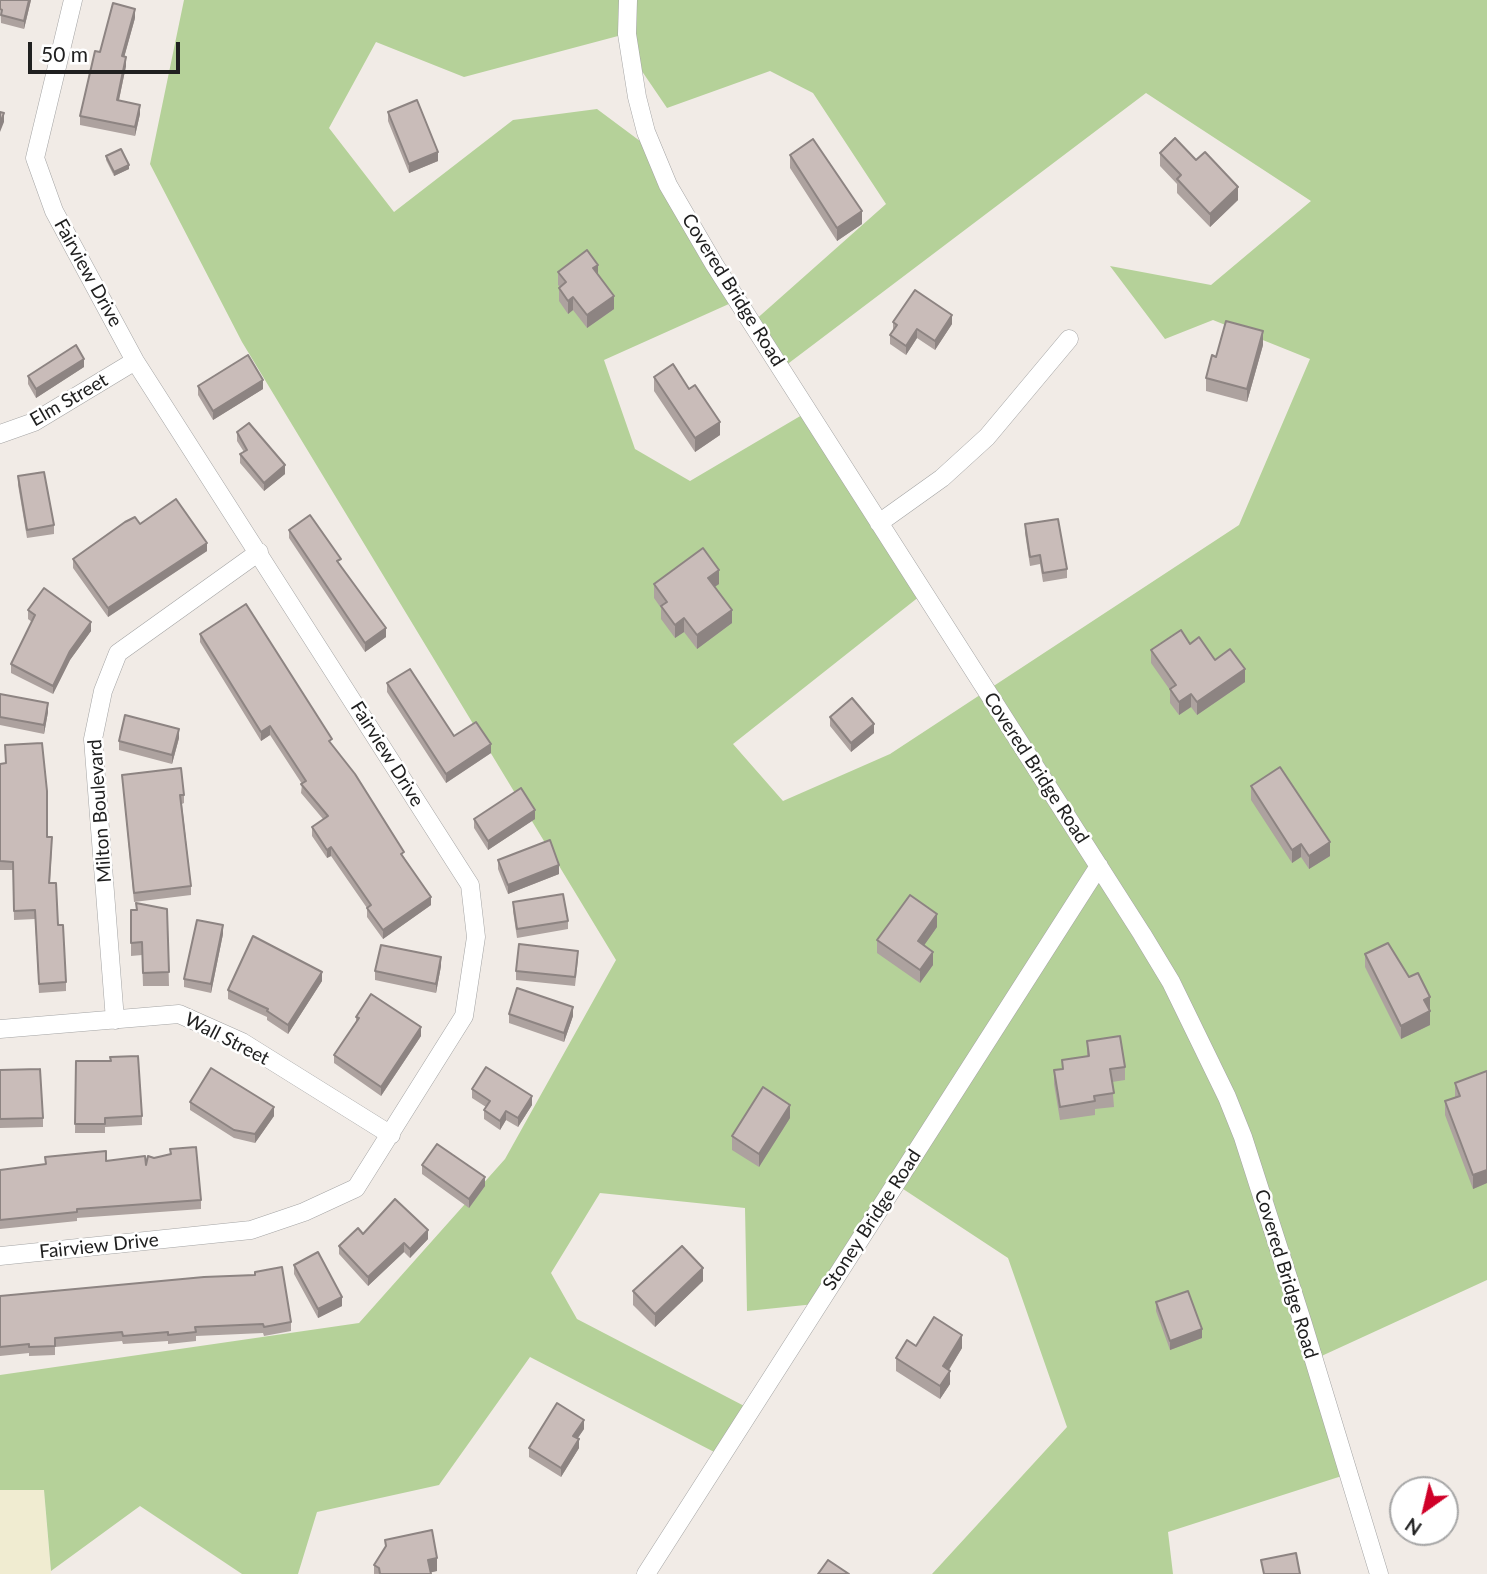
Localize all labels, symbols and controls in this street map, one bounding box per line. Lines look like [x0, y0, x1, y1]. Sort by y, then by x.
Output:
scale bar [32, 28, 184, 72]
text: 50 m [41, 41, 88, 66]
street label: Covered Bridge Road [677, 210, 789, 370]
street label: Fairview Drive [49, 215, 127, 331]
street label: Elm Street [26, 369, 112, 431]
street label: Covered Bridge Road [979, 688, 1093, 848]
street label: Fairview Drive [346, 697, 428, 811]
street label: Milton Boulevard [84, 739, 116, 883]
street label: Wall Street [181, 1008, 273, 1070]
street label: Stoney Bridge Road [818, 1145, 926, 1295]
street label: Covered Bridge Road [1249, 1187, 1323, 1361]
street label: Fairview Drive [38, 1228, 160, 1264]
north arrow [1389, 1476, 1459, 1546]
text: N [1401, 1514, 1426, 1541]

